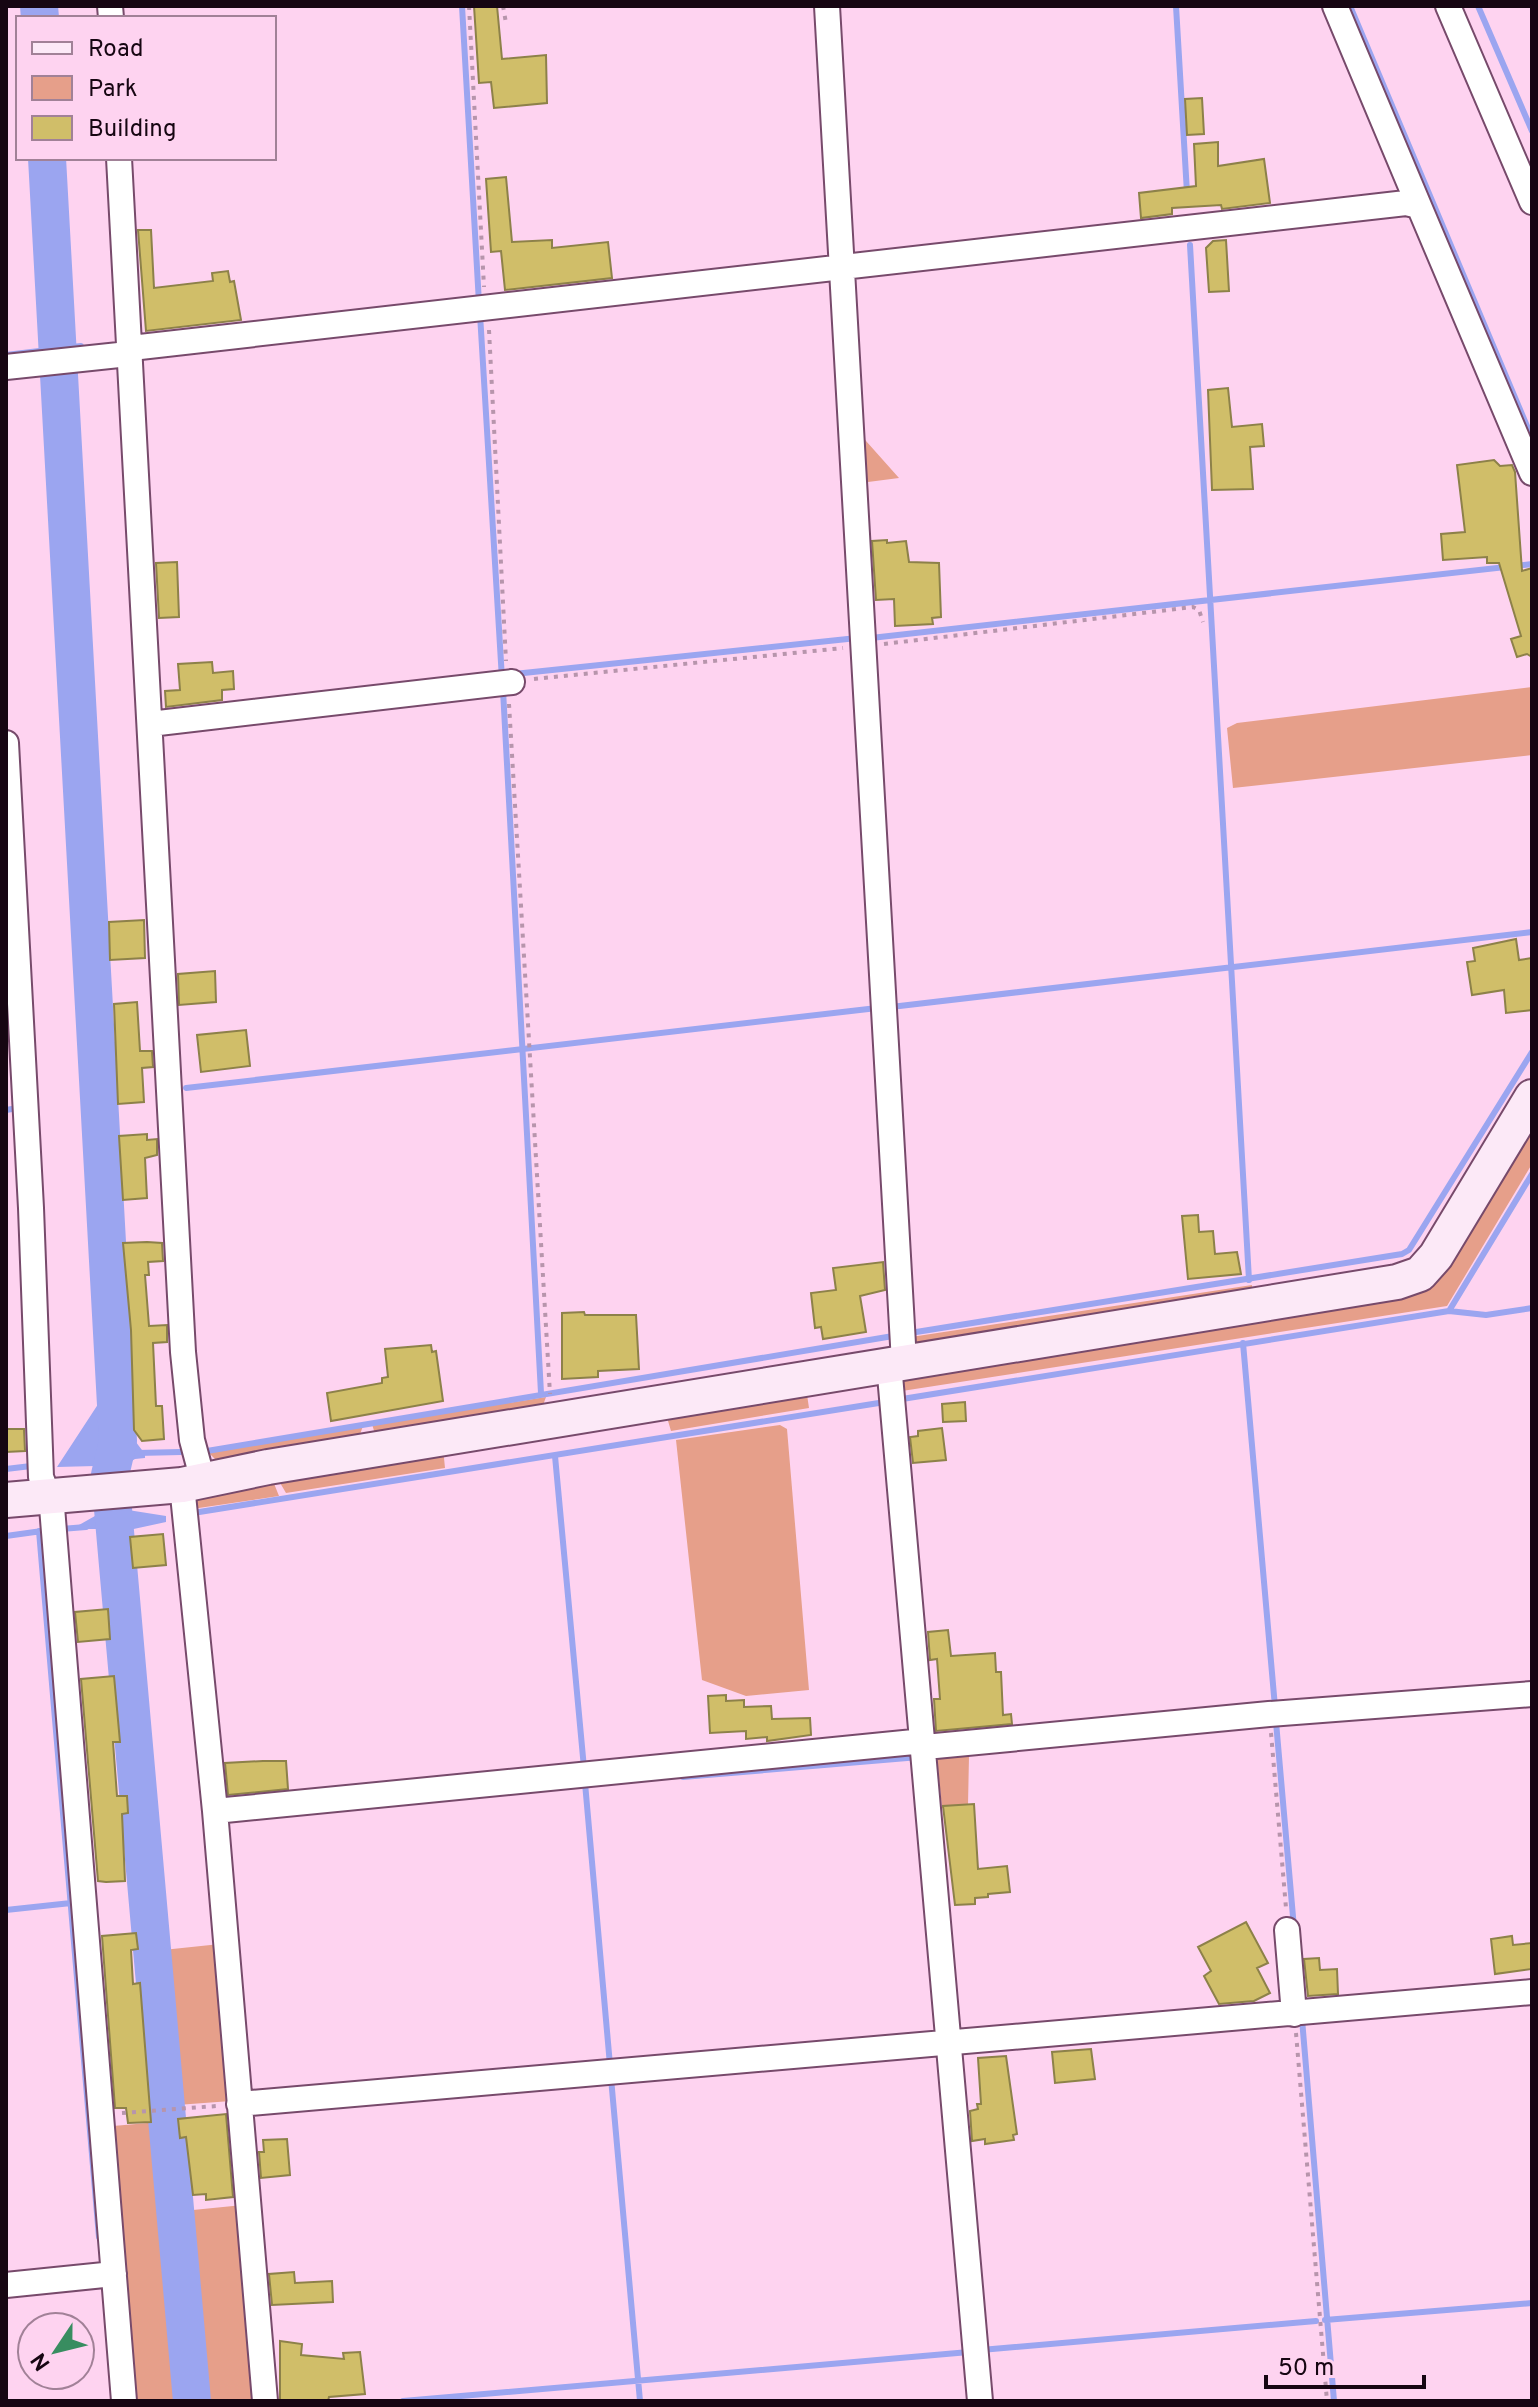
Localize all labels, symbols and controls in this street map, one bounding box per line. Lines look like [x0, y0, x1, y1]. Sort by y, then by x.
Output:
legend [16, 16, 276, 160]
text: Road [88, 35, 144, 65]
text: Park [88, 75, 138, 105]
text: Building [88, 115, 177, 145]
north arrow [16, 2311, 96, 2391]
scale bar [1266, 2339, 1424, 2389]
text: N [26, 2347, 57, 2375]
text: 50 m [1278, 2354, 1334, 2384]

